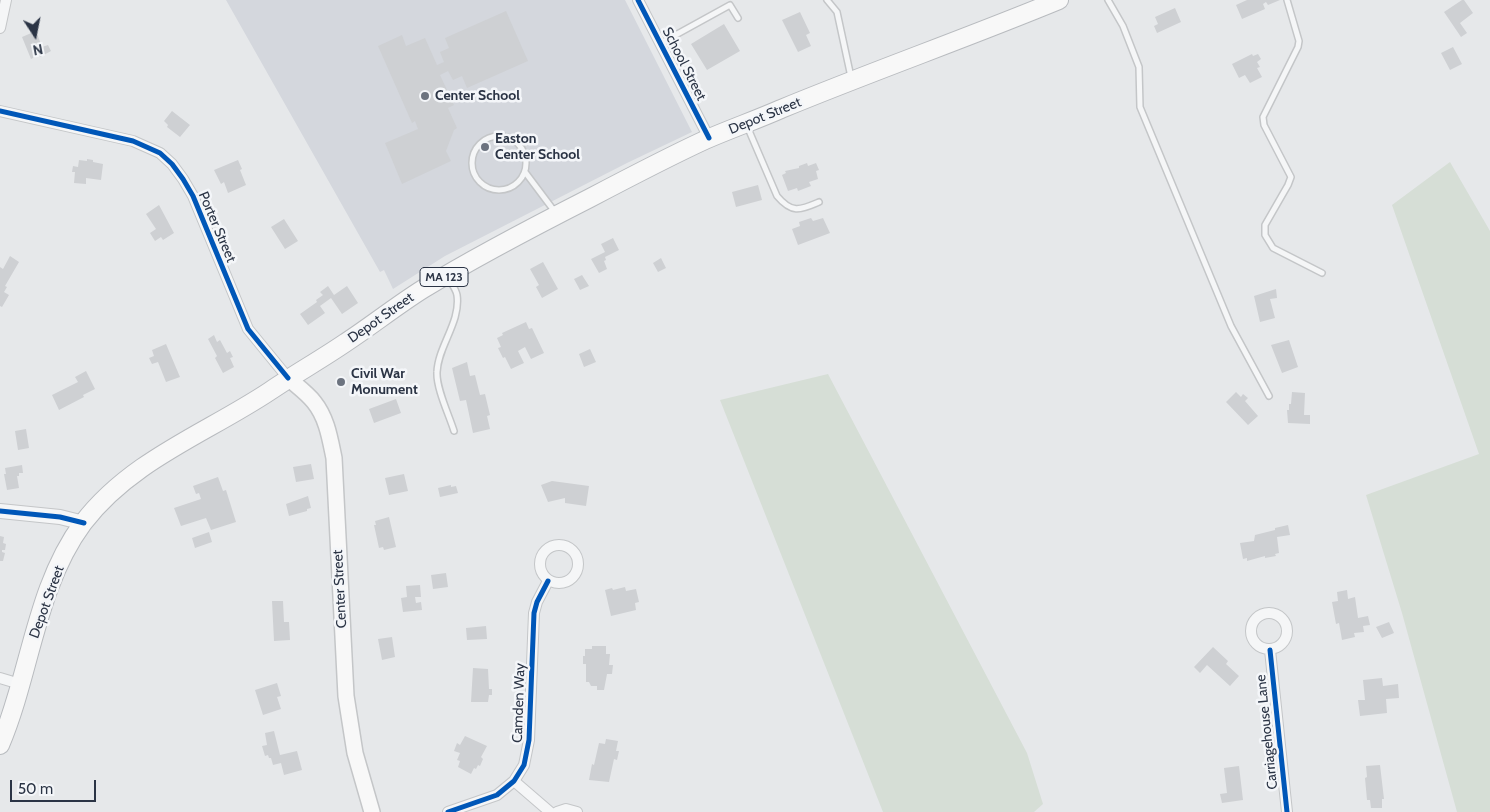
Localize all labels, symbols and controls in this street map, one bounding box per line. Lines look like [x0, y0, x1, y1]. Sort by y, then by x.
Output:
north arrow [10, 10, 60, 60]
street label: School Street [658, 25, 710, 103]
text: N [31, 40, 44, 60]
place label: Center School [435, 88, 520, 104]
marker: Center School [419, 90, 431, 102]
street label: Depot Street [726, 94, 804, 138]
place label: Easton Center School [495, 131, 580, 164]
marker: Easton Center School [479, 141, 491, 153]
street label: Porter Street [195, 189, 239, 265]
road number: MA 123 [420, 268, 468, 286]
street label: Depot Street [345, 289, 417, 347]
place label: Civil War Monument [351, 366, 418, 398]
marker: Civil War Monument [335, 376, 347, 388]
street label: Center Street [330, 549, 350, 629]
street label: Depot Street [26, 563, 68, 641]
street label: Camden Way [509, 663, 529, 743]
street label: Carriagehouse Lane [1253, 674, 1281, 790]
scale bar [12, 770, 99, 802]
text: 50 m [18, 780, 53, 798]

